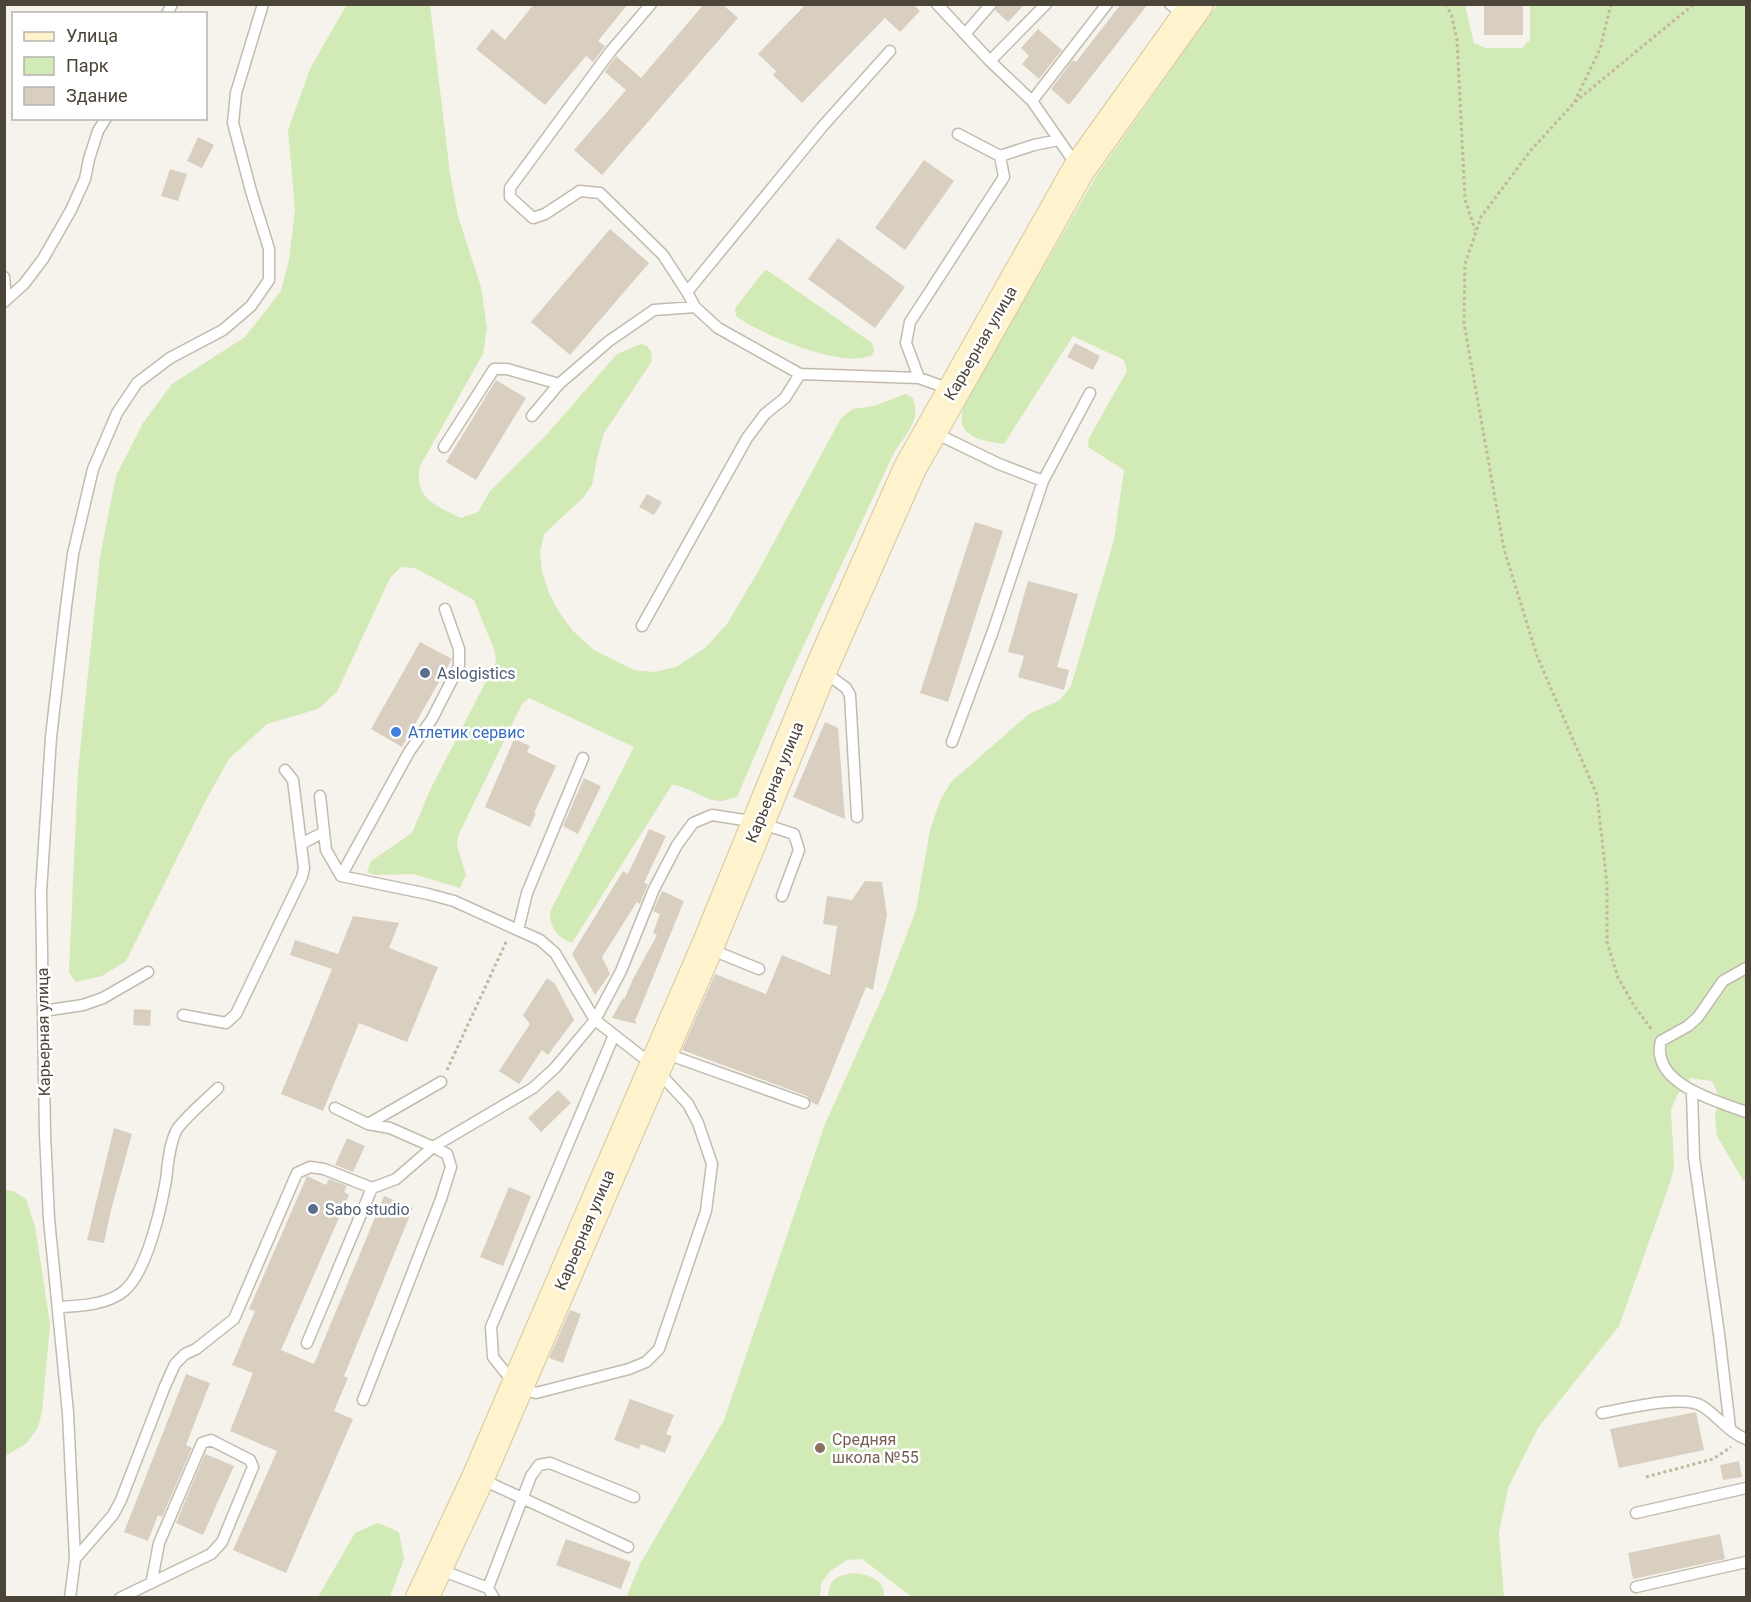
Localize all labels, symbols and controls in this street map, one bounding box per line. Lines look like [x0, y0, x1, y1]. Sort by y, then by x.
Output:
legend [12, 12, 207, 120]
text: Улица [66, 25, 118, 46]
text: Парк [66, 55, 109, 76]
text: Здание [66, 85, 128, 106]
street label: Карьерная улица [940, 283, 1021, 404]
place label: Aslogistics [437, 664, 516, 683]
marker: Aslogistics [418, 666, 432, 680]
street label: Карьерная улица [742, 719, 807, 845]
place label: Атлетик сервис [408, 723, 525, 742]
marker: Атлетик сервис [389, 725, 403, 739]
street label: Карьерная улица [33, 967, 54, 1097]
street label: Карьерная улица [551, 1167, 618, 1293]
place label: Sabo studio [325, 1200, 410, 1219]
marker: Sabo studio [306, 1202, 320, 1216]
place label: Средняя школа №55 [832, 1430, 919, 1467]
marker: Средняя школа №55 [813, 1441, 827, 1455]

